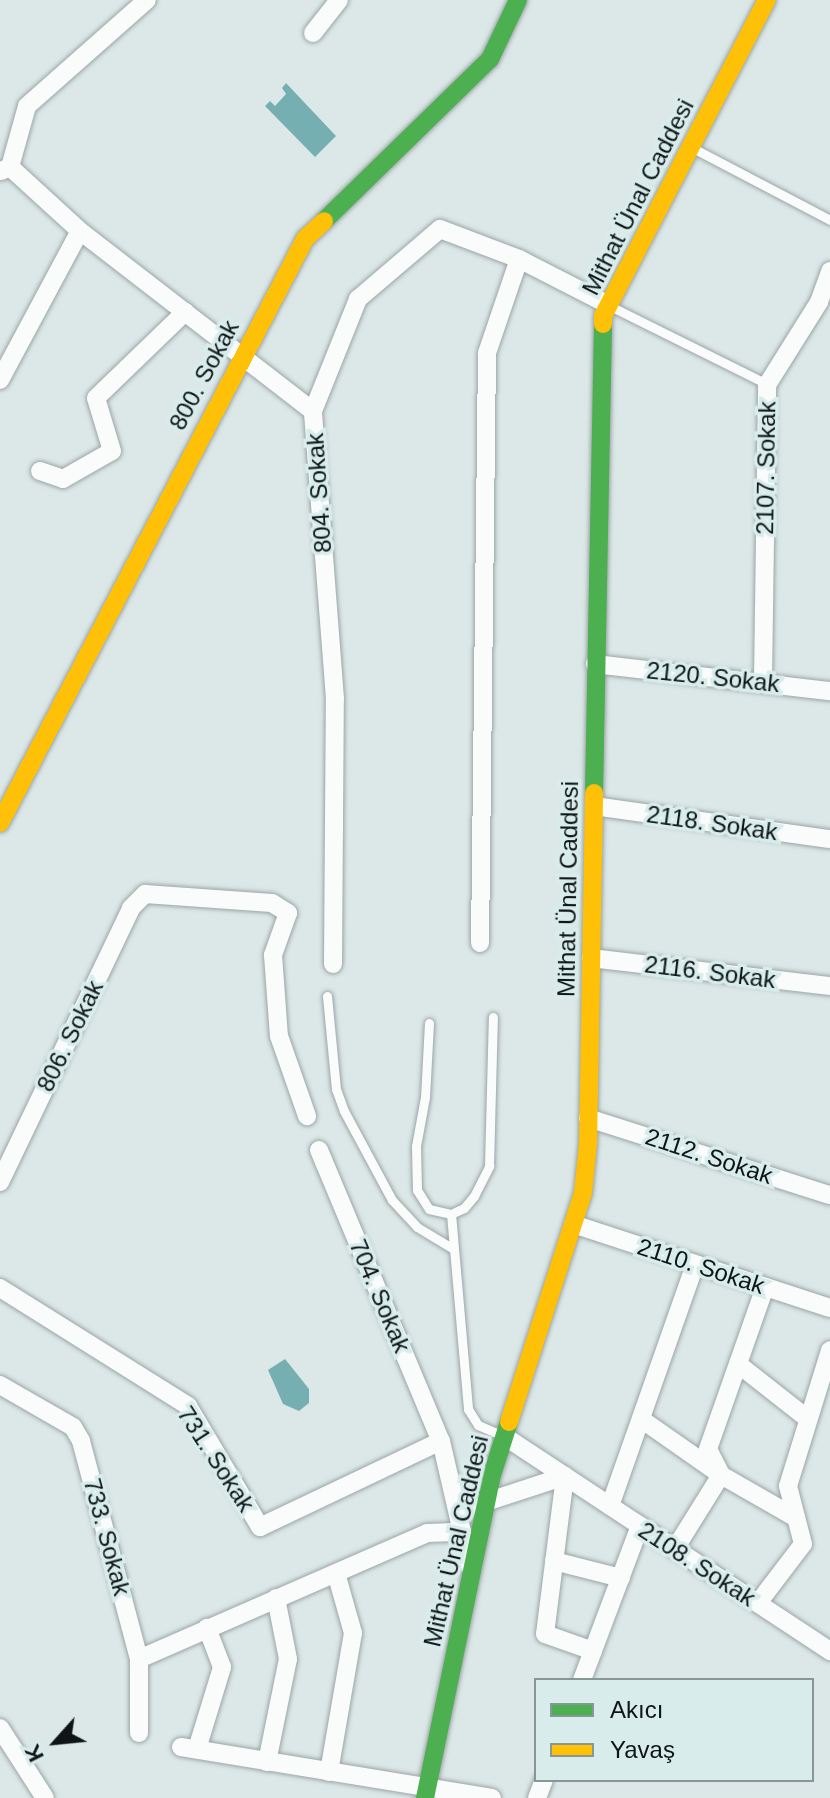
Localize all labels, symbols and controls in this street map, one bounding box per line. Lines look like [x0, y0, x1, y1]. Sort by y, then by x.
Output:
street label: Mithat Ünal Caddesi [576, 94, 700, 300]
street label: 800. Sokak [163, 315, 245, 435]
street label: 2107. Sokak [750, 401, 782, 535]
street label: 804. Sokak [300, 432, 338, 554]
street label: 2120. Sokak [645, 656, 781, 698]
street label: Mithat Ünal Caddesi [552, 781, 584, 997]
street label: 2118. Sokak [645, 800, 779, 846]
street label: 2116. Sokak [643, 950, 777, 994]
street label: 806. Sokak [31, 976, 109, 1096]
street label: 2112. Sokak [642, 1122, 776, 1190]
street label: 2110. Sokak [634, 1232, 768, 1300]
street label: 704. Sokak [343, 1235, 417, 1357]
street label: 731. Sokak [171, 1401, 261, 1517]
street label: Mithat Ünal Caddesi [418, 1432, 494, 1650]
street label: 733. Sokak [78, 1475, 136, 1599]
street label: 2108. Sokak [633, 1516, 761, 1612]
legend [534, 1678, 814, 1782]
text: Akıcı [610, 1696, 663, 1723]
north arrow [16, 1702, 96, 1782]
text: Yavaş [610, 1736, 675, 1763]
text: K [19, 1740, 49, 1766]

